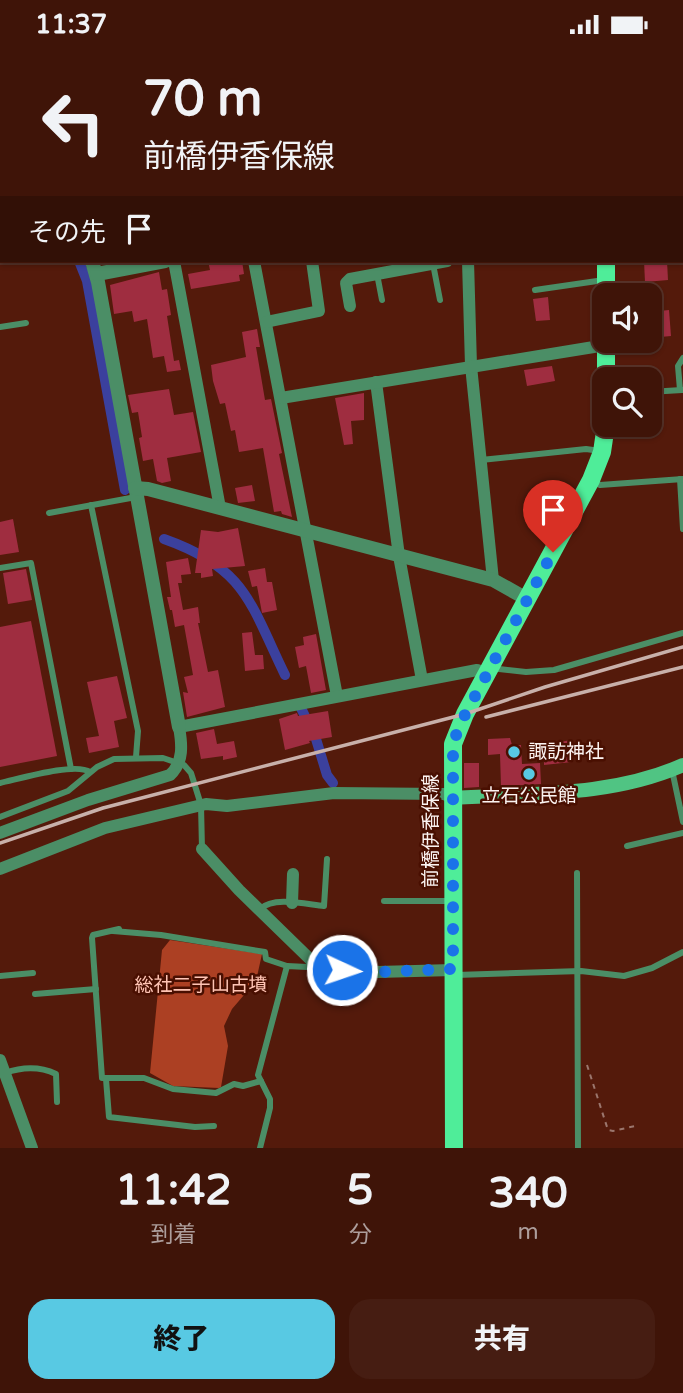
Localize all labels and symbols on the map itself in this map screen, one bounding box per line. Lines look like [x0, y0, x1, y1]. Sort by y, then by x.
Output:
pin [523, 480, 583, 552]
place label: 諏訪神社 [528, 741, 604, 763]
marker: 諏訪神社 [506, 744, 522, 760]
marker: 立石公民館 [521, 766, 537, 782]
street label: 前橋伊香保線 [420, 774, 442, 888]
place label: 立石公民館 [481, 785, 577, 807]
position arrow [305, 933, 379, 1007]
park label: 総社二子山古墳 [134, 974, 268, 996]

